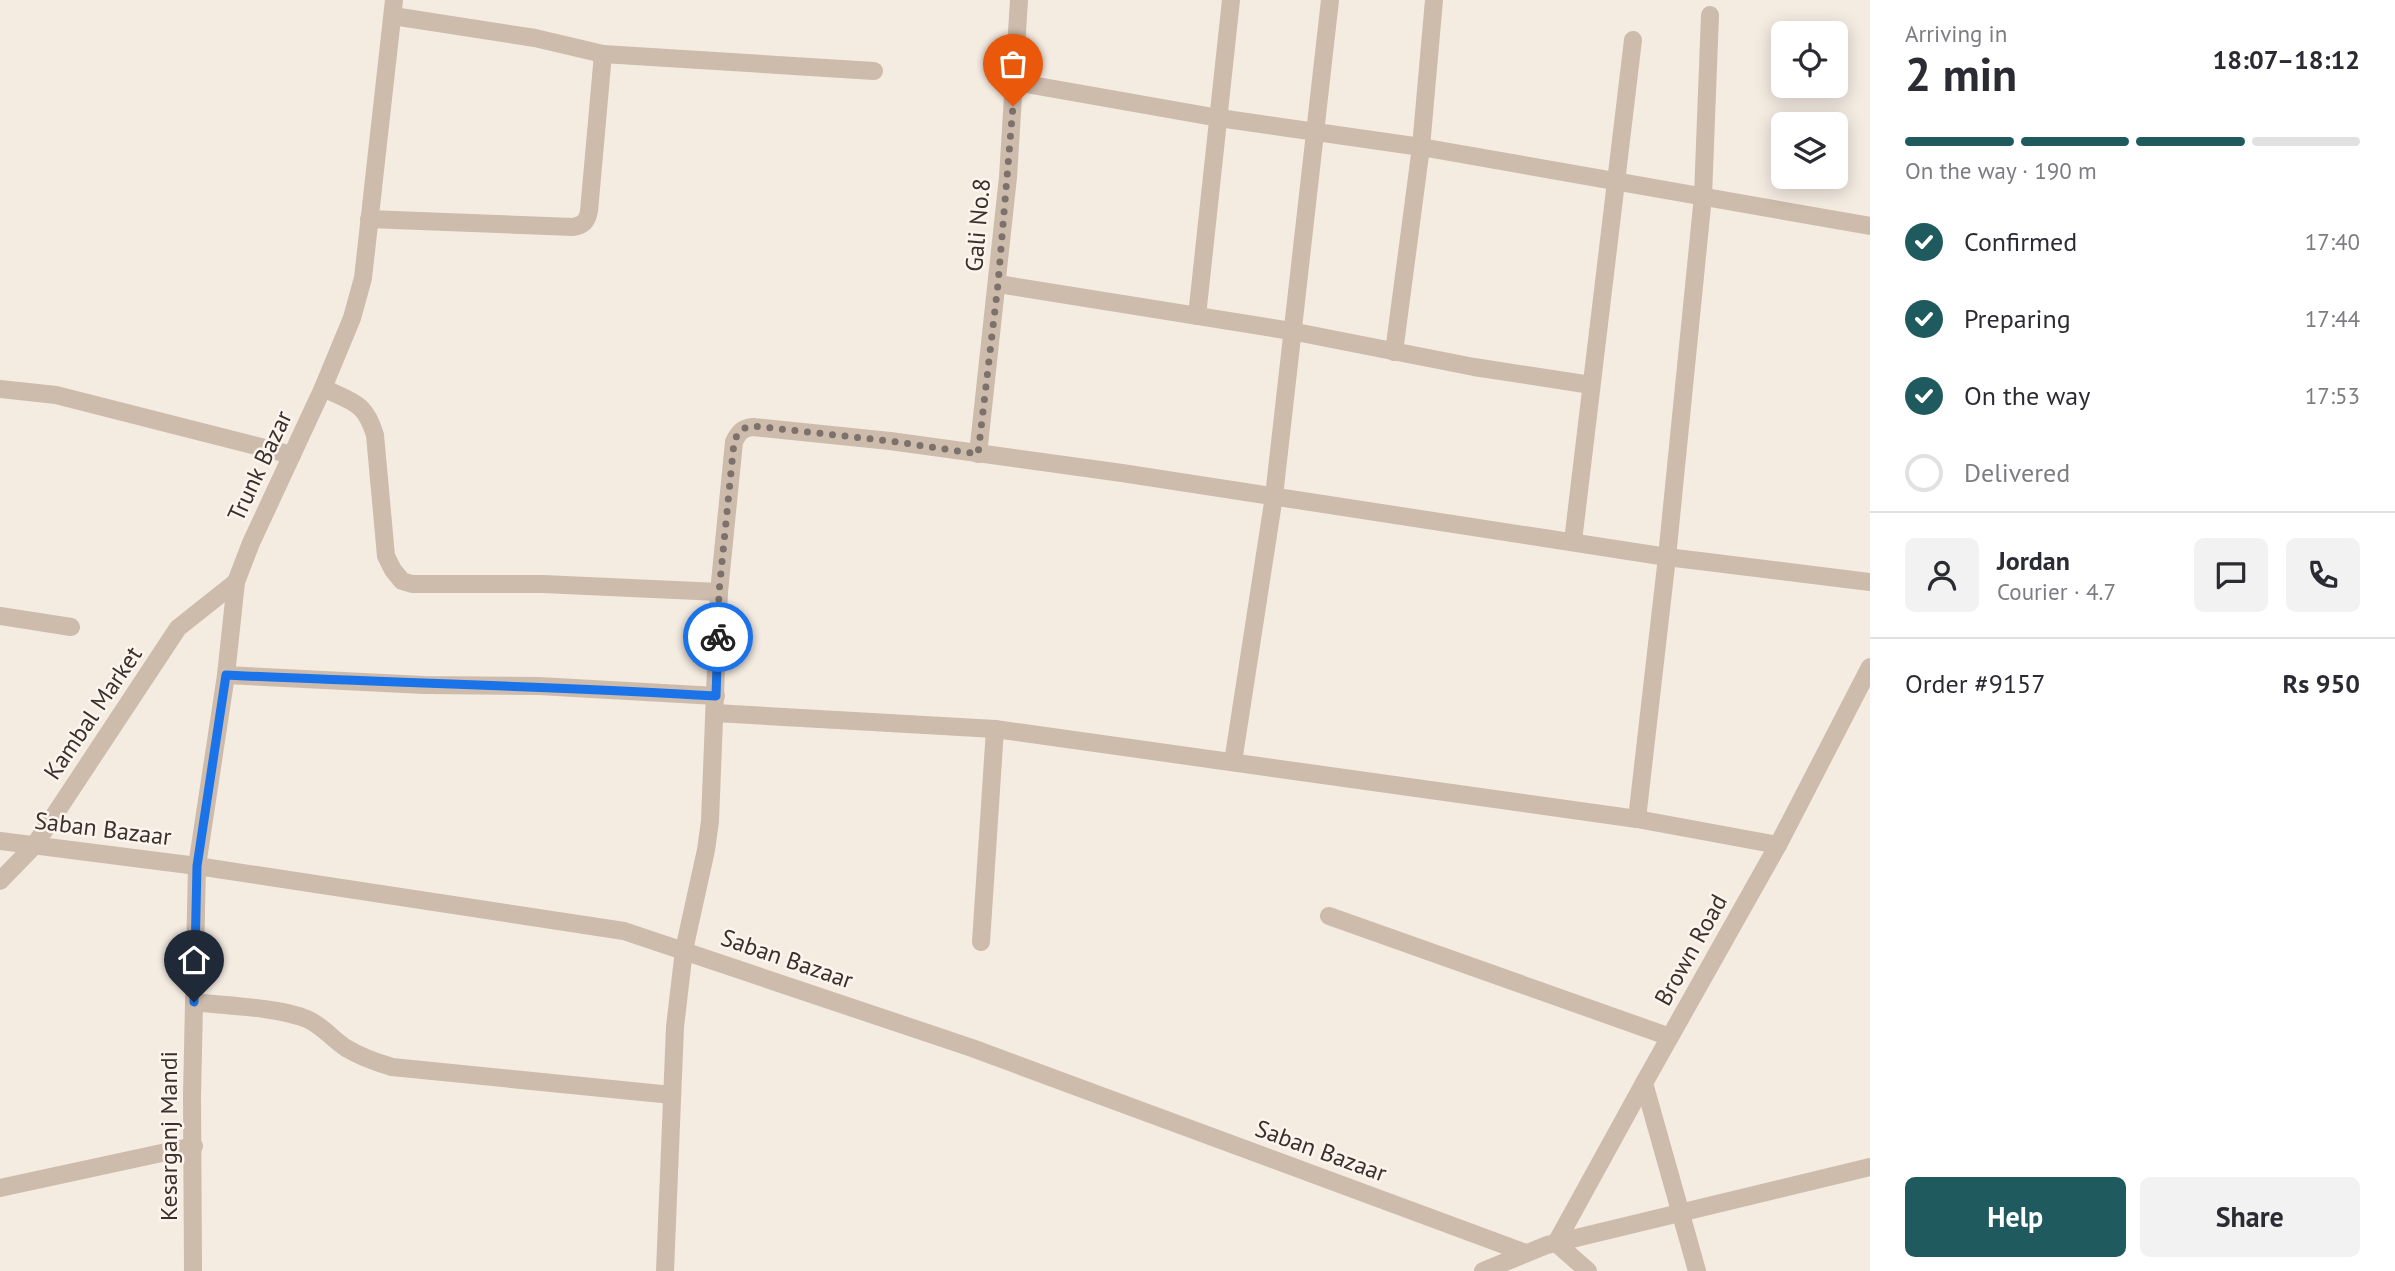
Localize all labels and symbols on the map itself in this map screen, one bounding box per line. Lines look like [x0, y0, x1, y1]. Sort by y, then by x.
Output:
pin [983, 34, 1043, 106]
street label: Gali No.8 [958, 177, 997, 273]
street label: Trunk Bazar [220, 405, 299, 526]
courier [683, 602, 753, 672]
street label: Kambal Market [37, 640, 149, 785]
street label: Saban Bazaar [33, 805, 173, 852]
street label: Brown Road [1647, 889, 1734, 1011]
street label: Saban Bazaar [717, 921, 857, 996]
pin [164, 930, 224, 1002]
street label: Kesarganj Mandi [153, 1051, 184, 1221]
street label: Saban Bazaar [1251, 1112, 1391, 1189]

